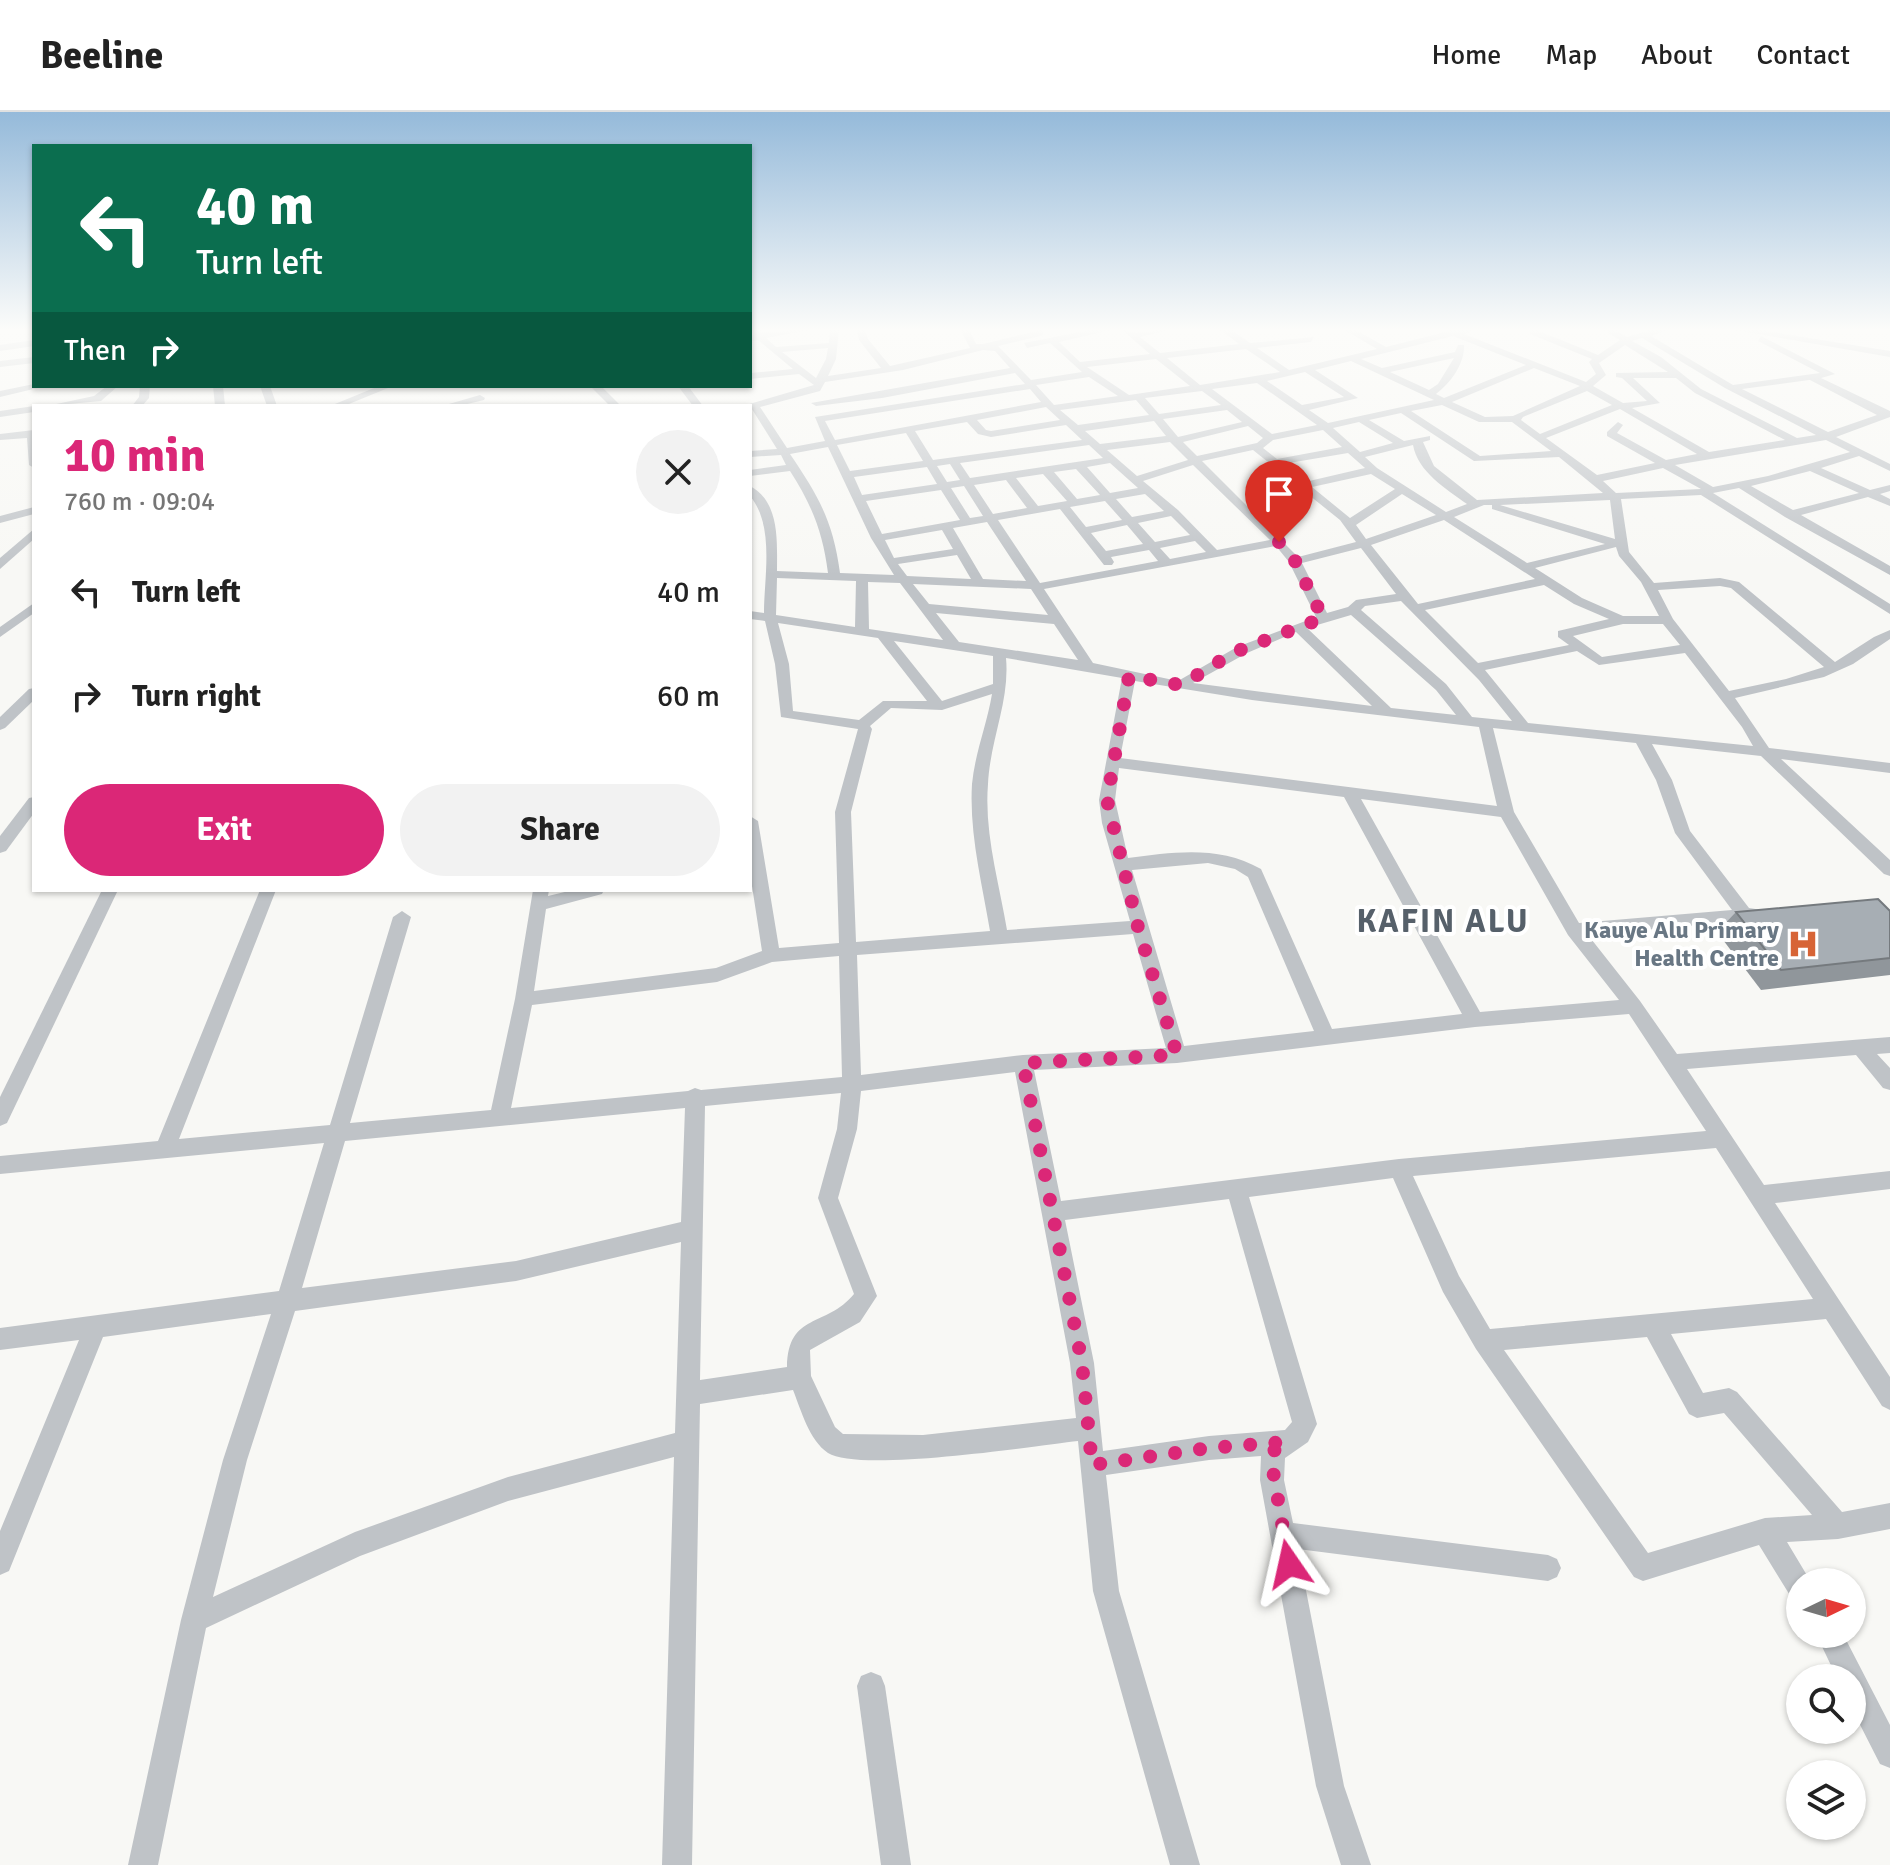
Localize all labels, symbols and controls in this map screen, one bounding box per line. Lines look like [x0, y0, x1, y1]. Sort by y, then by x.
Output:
text: Beeline [40, 32, 163, 79]
text: Home [1432, 38, 1501, 72]
text: Map [1545, 38, 1597, 72]
text: About [1641, 38, 1713, 72]
text: Contact [1757, 38, 1850, 72]
text: 40 m [196, 171, 314, 240]
icon: left [64, 176, 168, 280]
text: Turn left [196, 240, 323, 285]
icon: right [142, 328, 186, 372]
text: Then [64, 332, 126, 369]
text: 10 min [64, 426, 206, 485]
button: close [636, 430, 720, 514]
pin [1245, 460, 1313, 542]
icon: arrive [1257, 472, 1301, 516]
text: 760 m · 09:04 [64, 486, 215, 518]
icon: left [64, 570, 108, 614]
text: Turn left [132, 574, 241, 611]
text: 40 m [657, 574, 720, 611]
icon: right [64, 674, 108, 718]
text: Turn right [132, 678, 261, 715]
text: 60 m [657, 678, 720, 715]
button: Exit [64, 784, 384, 876]
button: Share [400, 784, 720, 876]
district label: KAFIN ALU [1357, 902, 1529, 941]
place label: Kauye Alu Primary Health Centre [1584, 915, 1779, 973]
hospital icon: Kauye Alu Primary Health Centre [1786, 927, 1820, 961]
position arrow [1247, 1522, 1331, 1606]
north arrow [1786, 1568, 1866, 1648]
map controls [1786, 1568, 1866, 1840]
button: search [1786, 1664, 1866, 1744]
button: layers [1786, 1760, 1866, 1840]

